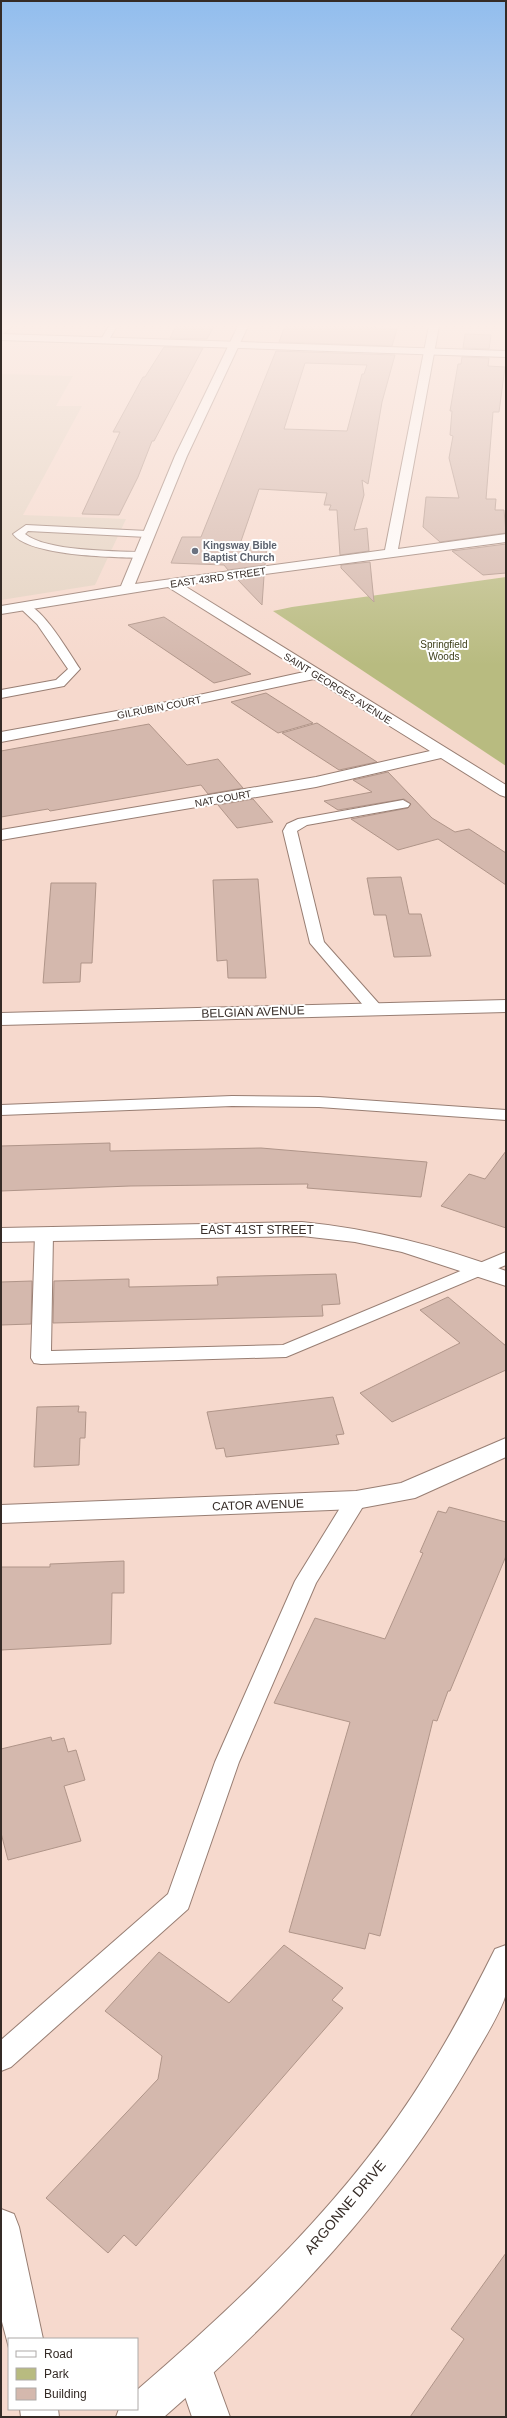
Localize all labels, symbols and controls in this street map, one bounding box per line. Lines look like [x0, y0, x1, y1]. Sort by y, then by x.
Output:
place label: Kingsway Bible Baptist Church [203, 540, 277, 563]
marker: Kingsway Bible Baptist Church [190, 546, 200, 556]
street label: EAST 43RD STREET [170, 565, 267, 590]
park label: Springfield Woods [420, 639, 468, 662]
street label: SAINT GEORGES AVENUE [282, 651, 394, 726]
street label: GILRUBIN COURT [116, 694, 202, 721]
street label: NAT COURT [194, 788, 252, 809]
street label: BELGIAN AVENUE [201, 1003, 305, 1021]
street label: EAST 41ST STREET [200, 1223, 314, 1237]
street label: CATOR AVENUE [212, 1496, 304, 1514]
street label: ARGONNE DRIVE [301, 2157, 389, 2257]
legend [8, 2338, 138, 2410]
text: Road [44, 2347, 73, 2361]
text: Park [44, 2367, 70, 2381]
text: Building [44, 2387, 87, 2401]

